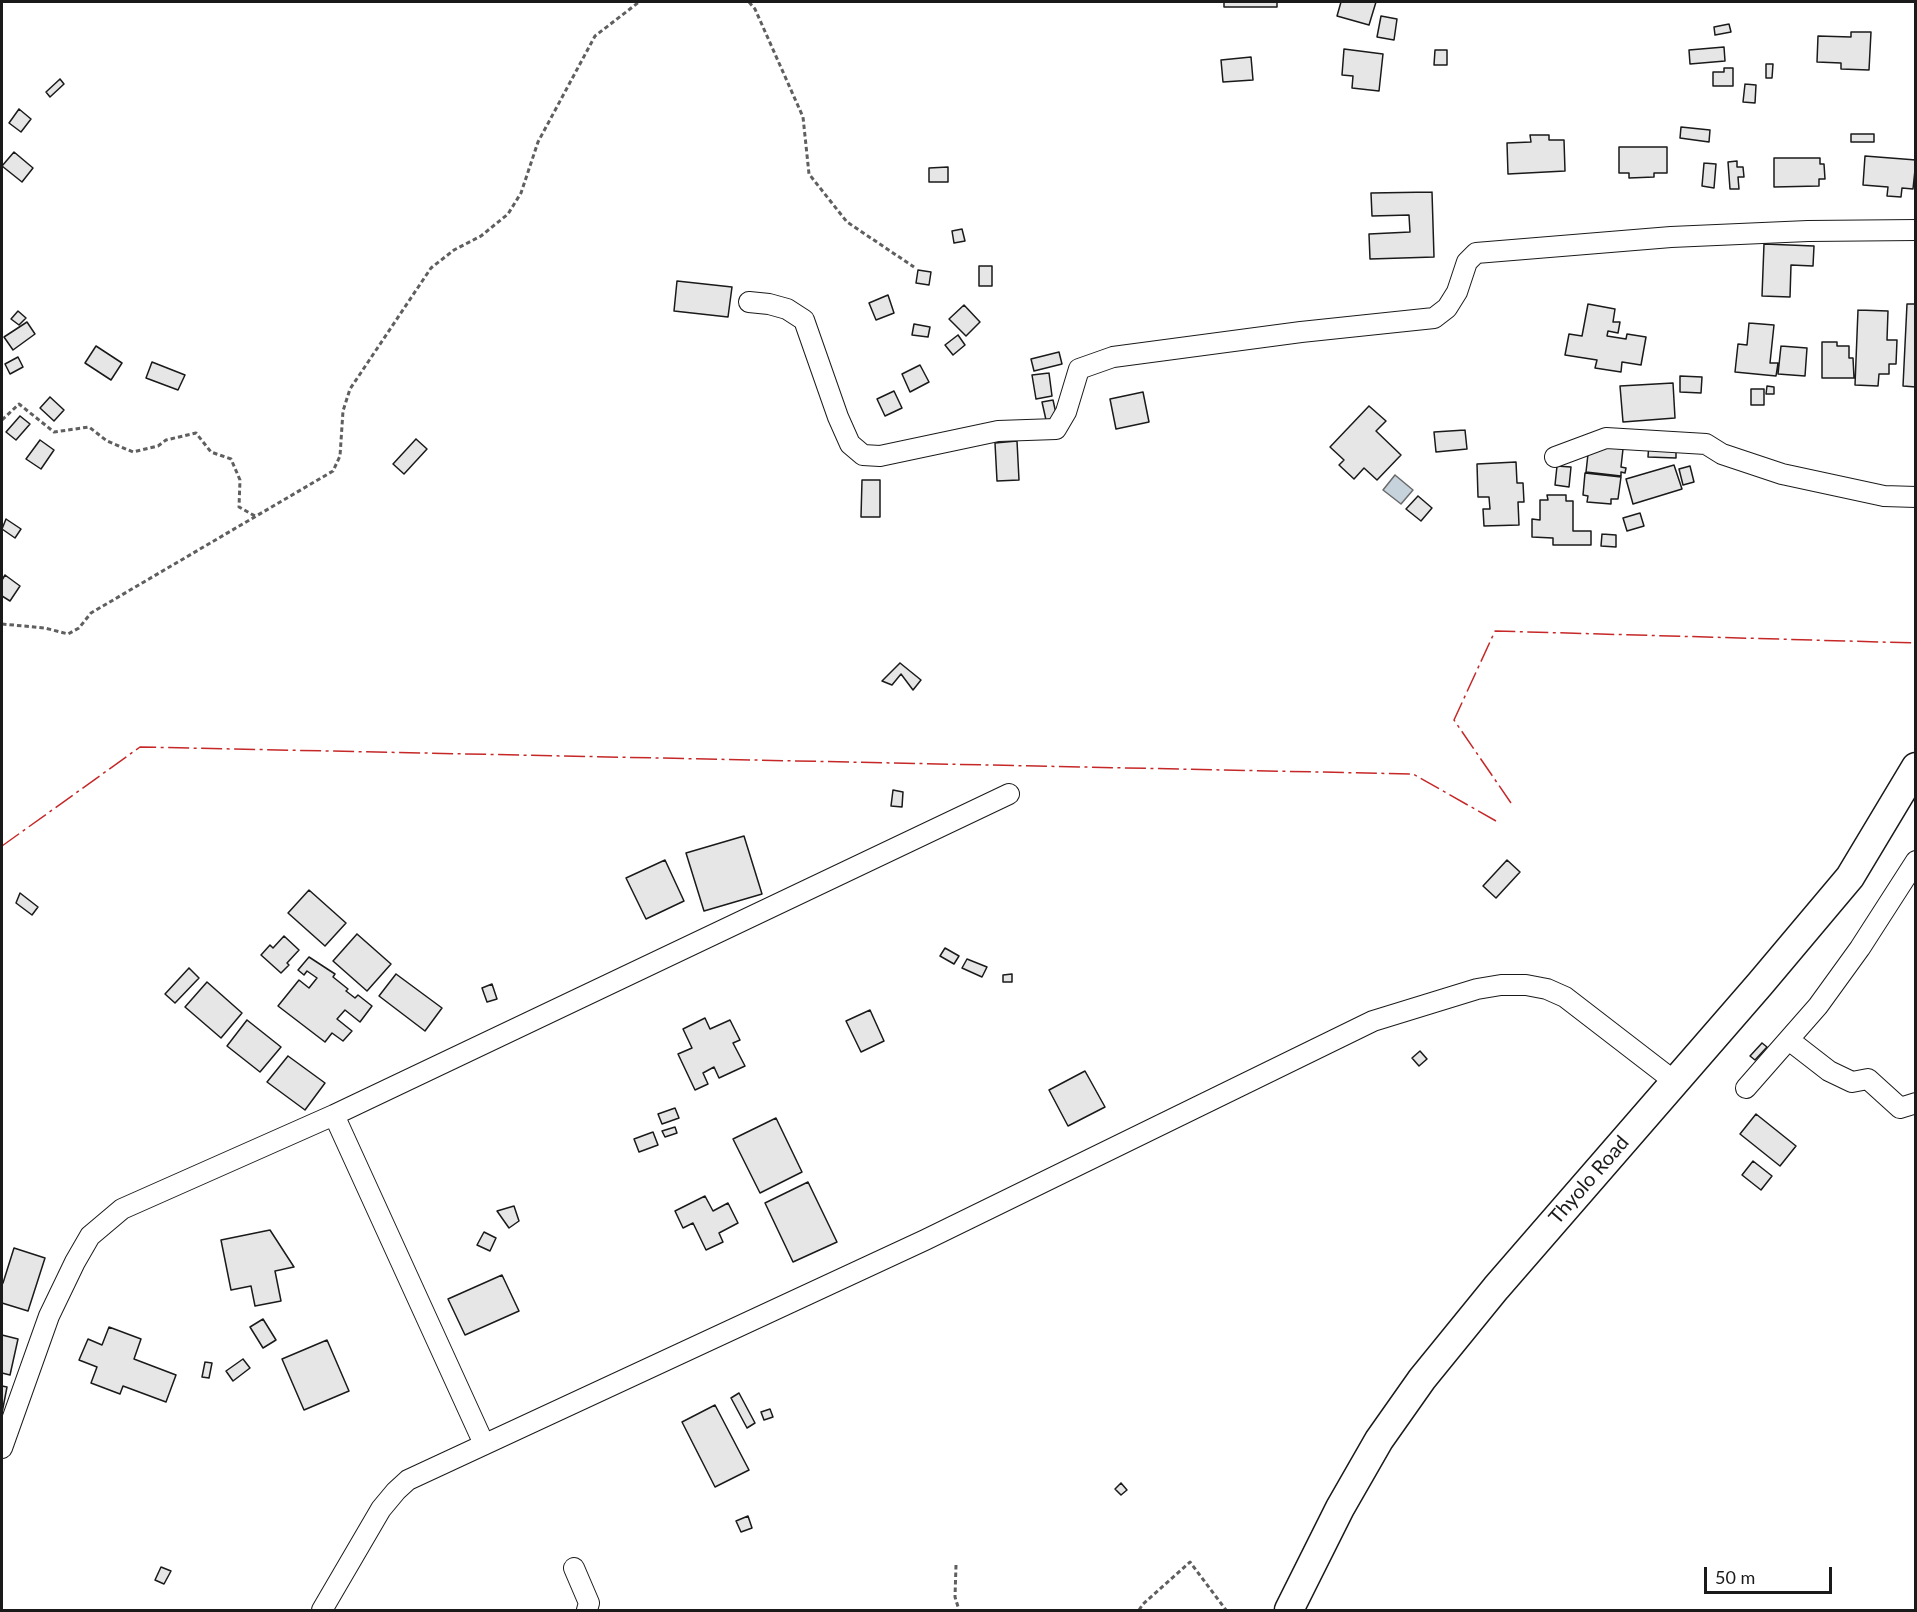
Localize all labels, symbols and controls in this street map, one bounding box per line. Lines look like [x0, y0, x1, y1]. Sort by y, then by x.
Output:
street label: Thyolo Road [1544, 1131, 1634, 1229]
scale bar [1707, 1555, 1834, 1593]
text: 50 m [1715, 1566, 1755, 1588]

